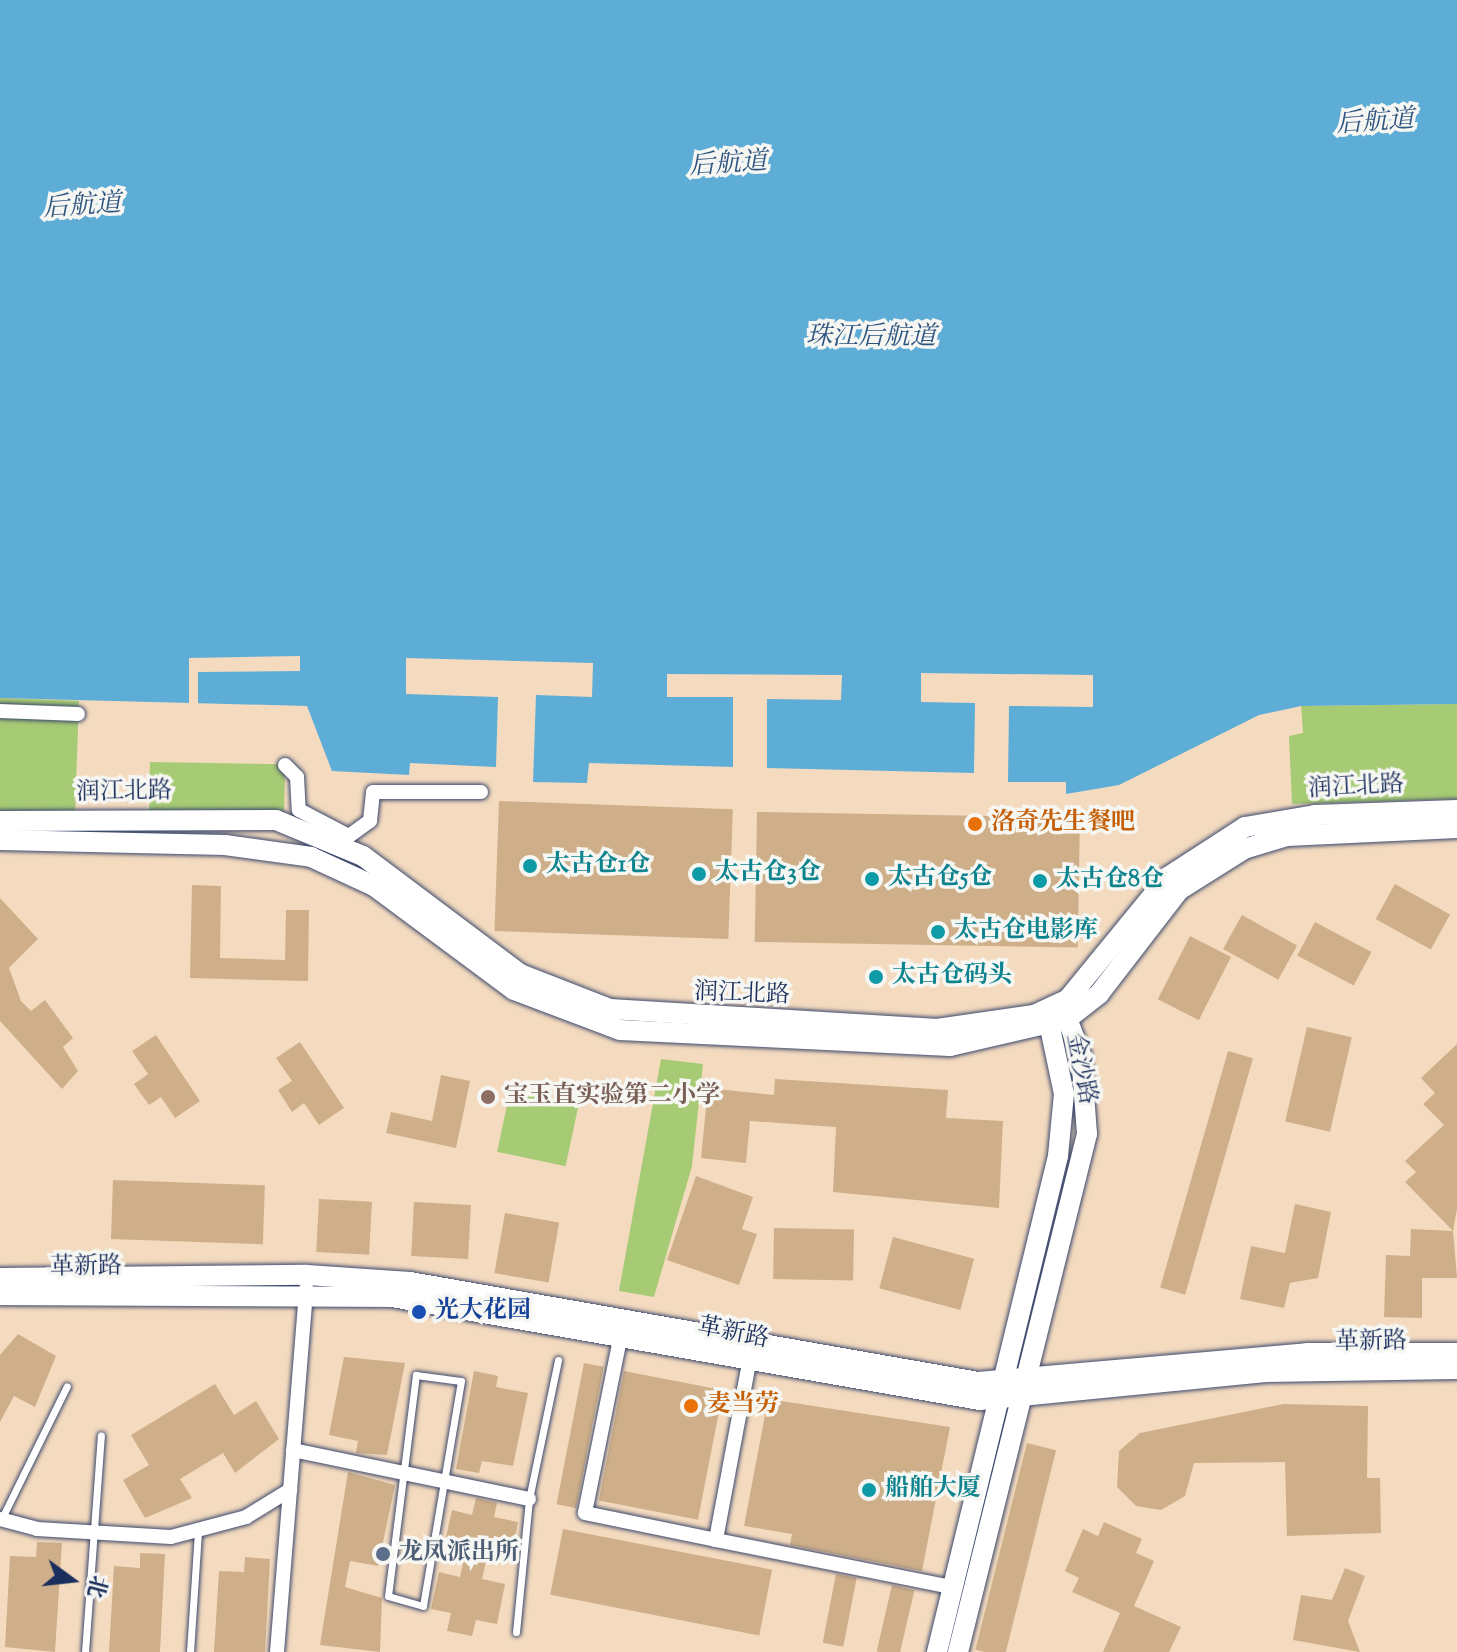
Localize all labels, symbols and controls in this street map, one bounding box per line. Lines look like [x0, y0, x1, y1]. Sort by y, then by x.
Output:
water label: 后航道 [1335, 105, 1415, 141]
water label: 后航道 [688, 147, 768, 183]
water label: 后航道 [42, 189, 122, 225]
water label: 珠江后航道 [806, 322, 936, 354]
street label: 润江北路 [1307, 771, 1405, 805]
street label: 润江北路 [76, 778, 172, 808]
place label: 洛奇先生餐吧 [991, 810, 1135, 838]
marker: 洛奇先生餐吧 [966, 815, 984, 833]
place label: 太古仓1仓 [546, 852, 650, 880]
marker: 太古仓1仓 [521, 857, 539, 875]
place label: 太古仓3仓 [715, 860, 821, 888]
marker: 太古仓3仓 [690, 865, 708, 883]
place label: 太古仓5仓 [888, 865, 992, 893]
place label: 太古仓8仓 [1056, 867, 1164, 895]
marker: 太古仓5仓 [863, 870, 881, 888]
marker: 太古仓8仓 [1031, 872, 1049, 890]
place label: 太古仓电影库 [954, 918, 1098, 946]
marker: 太古仓电影库 [929, 923, 947, 941]
place label: 太古仓码头 [892, 963, 1012, 991]
marker: 太古仓码头 [867, 968, 885, 986]
street label: 润江北路 [694, 979, 790, 1011]
street label: 金沙路 [1059, 1031, 1101, 1107]
place label: 宝玉直实验第二小学 [504, 1083, 720, 1111]
marker: 宝玉直实验第二小学 [479, 1088, 497, 1106]
street label: 革新路 [50, 1253, 122, 1283]
place label: 光大花园 [435, 1298, 531, 1326]
marker: 光大花园 [410, 1303, 428, 1321]
street label: 革新路 [695, 1313, 771, 1355]
street label: 革新路 [1335, 1328, 1407, 1358]
place label: 麦当劳 [707, 1392, 779, 1420]
marker: 麦当劳 [682, 1397, 700, 1415]
place label: 船舶大厦 [885, 1476, 981, 1504]
marker: 船舶大厦 [860, 1481, 878, 1499]
north arrow [32, 1540, 112, 1620]
place label: 龙凤派出所 [399, 1540, 519, 1568]
marker: 龙凤派出所 [374, 1545, 392, 1563]
text: 北 [77, 1571, 113, 1601]

